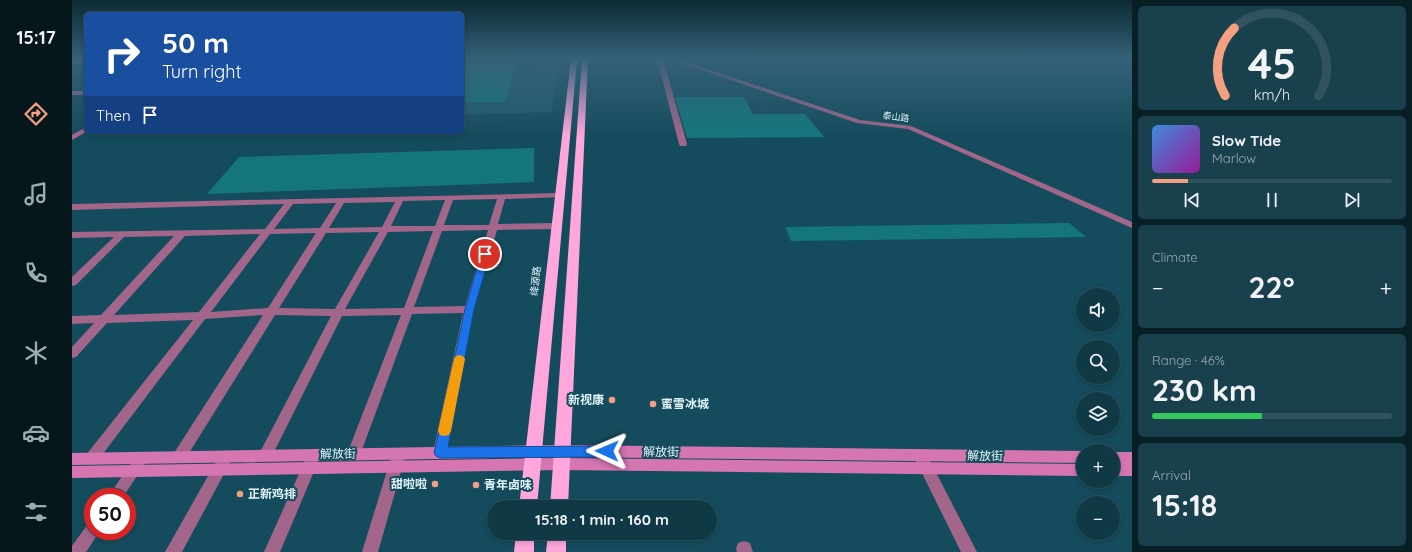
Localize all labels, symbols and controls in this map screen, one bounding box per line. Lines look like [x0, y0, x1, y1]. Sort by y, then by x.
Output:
text: 50 m [162, 25, 229, 60]
text: 15:17 [16, 26, 56, 49]
icon: right [96, 28, 148, 80]
text: 45 [1248, 37, 1296, 89]
text: Turn right [162, 60, 242, 83]
text: km/h [1254, 86, 1290, 104]
icon: directions [22, 100, 50, 128]
icon: arrive [139, 104, 161, 126]
text: Then [96, 106, 131, 125]
street label: 泰山路 [882, 109, 910, 124]
text: Slow Tide [1212, 131, 1281, 150]
text: Marlow [1212, 150, 1256, 166]
icon: music [22, 180, 50, 208]
icon: previous [1181, 189, 1203, 211]
icon: pause [1261, 189, 1283, 211]
icon: next [1341, 189, 1363, 211]
pin [468, 237, 502, 271]
icon: arrive [474, 243, 496, 265]
text: Climate [1152, 249, 1198, 265]
icon: phone [22, 259, 50, 287]
street label: 绛源路 [527, 265, 544, 297]
text: 22° [1249, 268, 1294, 306]
text: − [1152, 274, 1163, 302]
text: + [1380, 274, 1392, 302]
map controls [1076, 288, 1120, 540]
button: sound [1076, 288, 1120, 332]
icon: climate [22, 339, 50, 367]
button: search [1076, 340, 1120, 384]
text: Range · 46% [1152, 352, 1225, 368]
text: 230 km [1152, 371, 1257, 409]
place label: 新视康 [568, 392, 604, 407]
button: layers [1076, 392, 1120, 436]
marker: 新视康 [607, 395, 617, 405]
place label: 蜜雪冰城 [661, 396, 709, 411]
marker: 蜜雪冰城 [648, 399, 658, 409]
icon: car [22, 419, 50, 447]
position arrow [586, 430, 628, 472]
street label: 解放街 [643, 444, 679, 459]
button: + [1076, 444, 1120, 488]
street label: 解放街 [320, 446, 356, 461]
street label: 解放街 [967, 448, 1003, 463]
text: Arrival [1152, 467, 1191, 483]
place label: 甜啦啦 [391, 476, 427, 491]
place label: 青年卤味 [484, 477, 532, 492]
marker: 甜啦啦 [430, 479, 440, 489]
marker: 青年卤味 [471, 480, 481, 490]
place label: 正新鸡排 [248, 486, 296, 501]
text: 15:18 [1152, 486, 1217, 524]
speed limit sign: 50 [84, 488, 136, 540]
marker: 正新鸡排 [235, 489, 245, 499]
button: − [1076, 496, 1120, 540]
icon: filters [22, 498, 50, 526]
text: 15:18 · 1 min · 160 m [535, 510, 669, 529]

